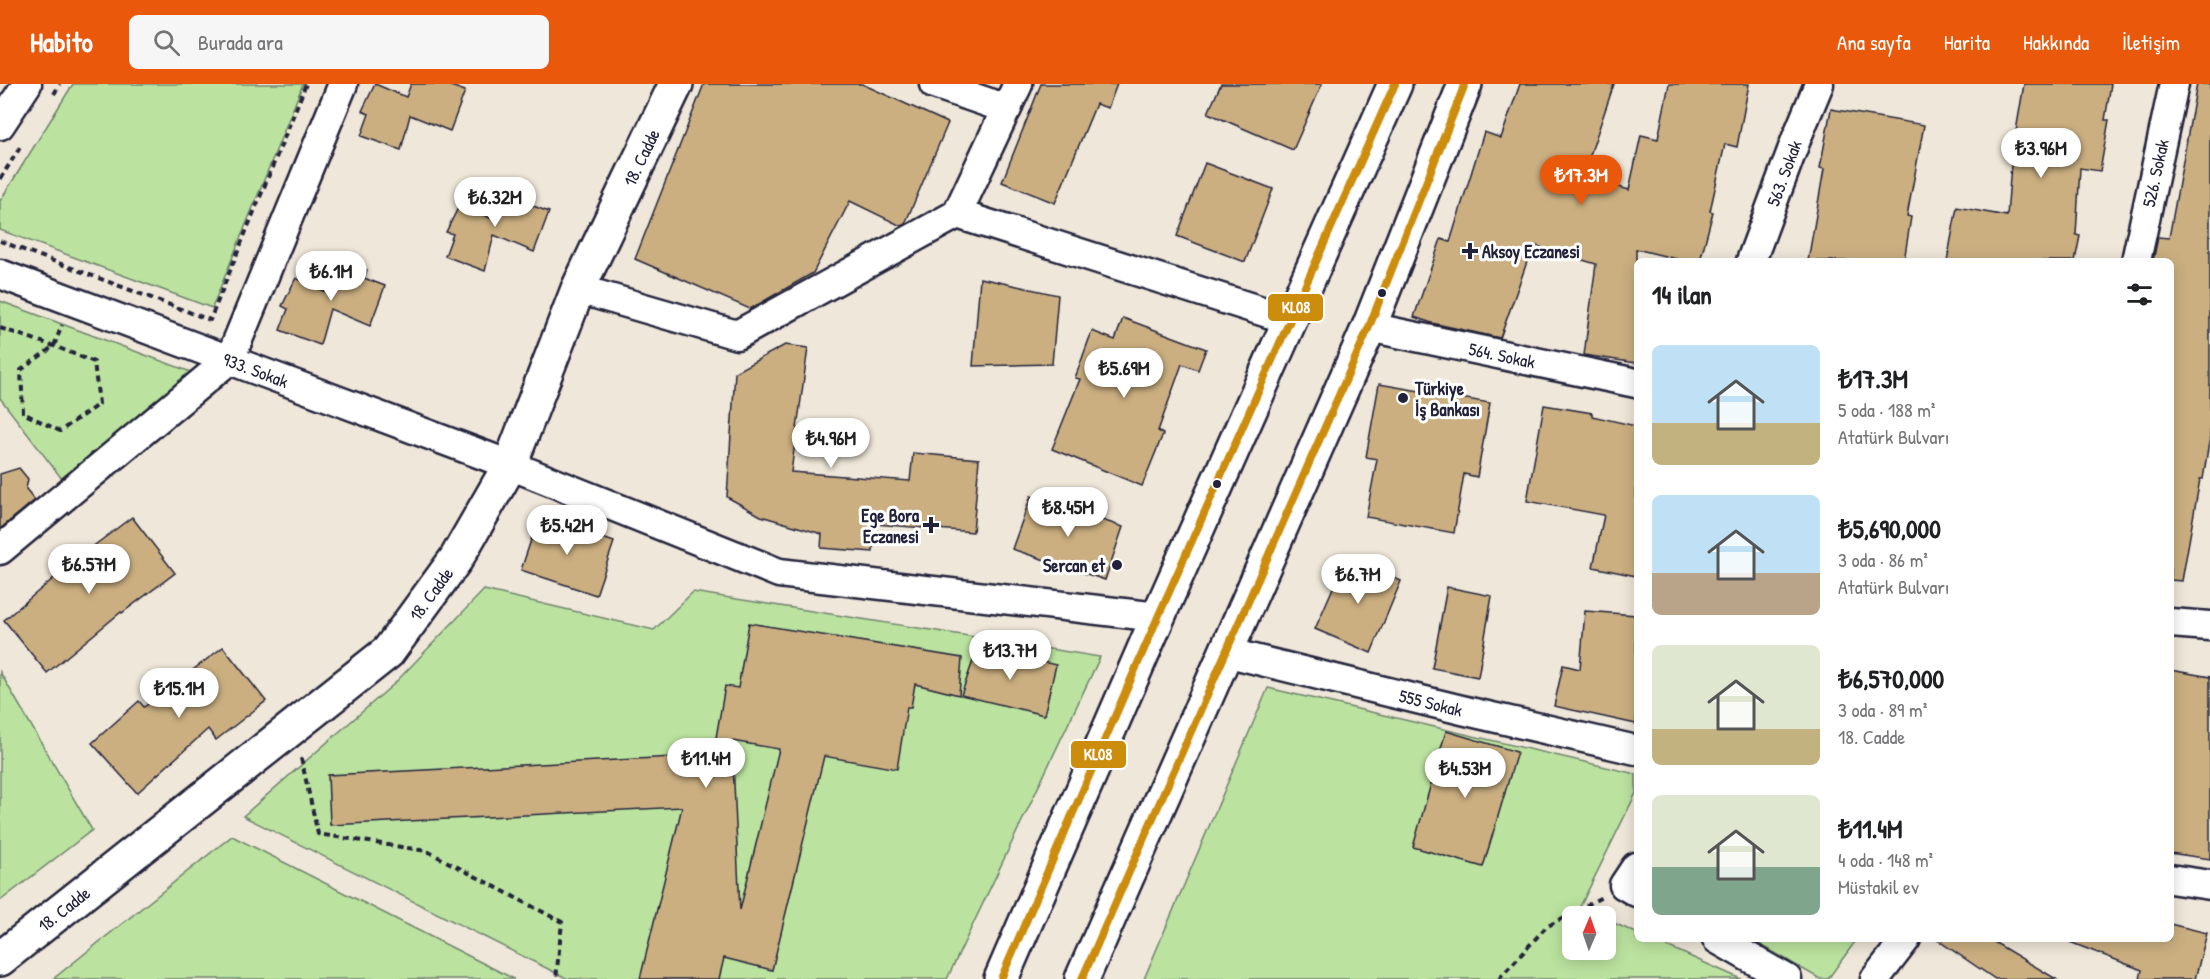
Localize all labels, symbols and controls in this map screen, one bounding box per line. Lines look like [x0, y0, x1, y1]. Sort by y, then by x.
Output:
search box [129, 15, 549, 69]
text: Habito [30, 23, 93, 61]
icon: search [150, 26, 183, 59]
text: Burada ara [198, 27, 283, 57]
text: Ana sayfa [1837, 28, 1911, 57]
text: Harita [1944, 28, 1990, 57]
text: Hakkında [2023, 28, 2089, 57]
text: İletişim [2122, 28, 2180, 57]
street label: 18. Cadde [617, 125, 665, 190]
pin: ₺3.96M [1992, 128, 2090, 179]
text: ₺3.96M [2015, 134, 2067, 161]
street label: 563. Sokak [1760, 136, 1807, 209]
street label: 526. Sokak [2135, 136, 2174, 209]
pin: ₺17.3M [1532, 155, 1630, 206]
text: ₺17.3M [1554, 161, 1608, 188]
pin: ₺6.32M [446, 177, 544, 228]
text: ₺6.32M [468, 183, 522, 210]
place label: Aksoy Eczanesi [1482, 239, 1580, 265]
marker: Aksoy Eczanesi [1463, 244, 1477, 258]
pin: ₺6.1M [289, 251, 373, 302]
text: ₺6.1M [310, 257, 352, 284]
text: 14 ilan [1652, 277, 1712, 312]
icon: filters [2123, 278, 2156, 311]
unlabelled marker [1376, 287, 1388, 299]
line badge: KL08 [1267, 293, 1324, 322]
text: KL08 [1282, 296, 1310, 318]
street label: 564. Sokak [1467, 336, 1538, 374]
street label: 933. Sokak [219, 346, 293, 394]
pin: ₺5.69M [1075, 348, 1173, 399]
text: ₺5.69M [1098, 354, 1150, 381]
text: ₺17.3M [1838, 361, 1908, 396]
icon: home [1700, 369, 1772, 441]
place label: Türkiye İş Bankası [1414, 376, 1480, 422]
marker: Türkiye İş Bankası [1396, 391, 1410, 405]
text: 5 oda · 188 m² [1838, 396, 1935, 423]
pin: ₺4.96M [782, 418, 880, 469]
text: Atatürk Bulvarı [1838, 423, 1949, 450]
text: ₺4.96M [806, 424, 856, 451]
unlabelled marker [1211, 478, 1223, 490]
pin: ₺8.45M [1019, 487, 1117, 538]
text: ₺8.45M [1042, 493, 1094, 520]
place label: Ege Bora Eczanesi [861, 503, 920, 549]
pin: ₺5.42M [518, 505, 616, 556]
text: ₺5.42M [541, 511, 593, 538]
text: ₺5,690,000 [1838, 511, 1941, 546]
marker: Ege Bora Eczanesi [924, 518, 938, 532]
icon: home [1700, 519, 1772, 591]
pin: ₺6.57M [40, 544, 138, 595]
text: 3 oda · 86 m² [1838, 546, 1928, 573]
text: ₺6.57M [62, 550, 116, 577]
place label: Sercan et [1043, 553, 1106, 578]
pin: ₺6.7M [1316, 554, 1400, 605]
marker: Sercan et [1110, 558, 1124, 572]
text: ₺6.7M [1335, 560, 1381, 587]
street label: 18. Cadde [403, 562, 459, 625]
text: Atatürk Bulvarı [1838, 573, 1949, 600]
pin: ₺13.7M [961, 630, 1059, 681]
text: ₺13.7M [983, 636, 1037, 663]
text: ₺6,570,000 [1838, 661, 1944, 696]
pin: ₺15.1M [130, 668, 228, 719]
icon: home [1700, 669, 1772, 741]
text: ₺15.1M [154, 674, 204, 701]
street label: 555 Sokak [1397, 683, 1466, 722]
text: 3 oda · 89 m² [1838, 696, 1927, 723]
text: 18. Cadde [1838, 723, 1905, 750]
pin: ₺11.4M [657, 738, 755, 789]
line badge: KL08 [1070, 740, 1127, 769]
text: KL08 [1084, 743, 1112, 765]
text: ₺11.4M [681, 744, 731, 771]
pin: ₺4.53M [1416, 748, 1514, 799]
text: ₺4.53M [1439, 754, 1491, 781]
text: ₺11.4M [1838, 811, 1903, 846]
icon: home [1700, 819, 1772, 891]
text: 4 oda · 148 m² [1838, 846, 1933, 873]
text: Müstakil ev [1838, 873, 1919, 900]
street label: 18. Cadde [32, 880, 95, 937]
north arrow [1562, 906, 1616, 960]
map controls [1562, 906, 1616, 960]

